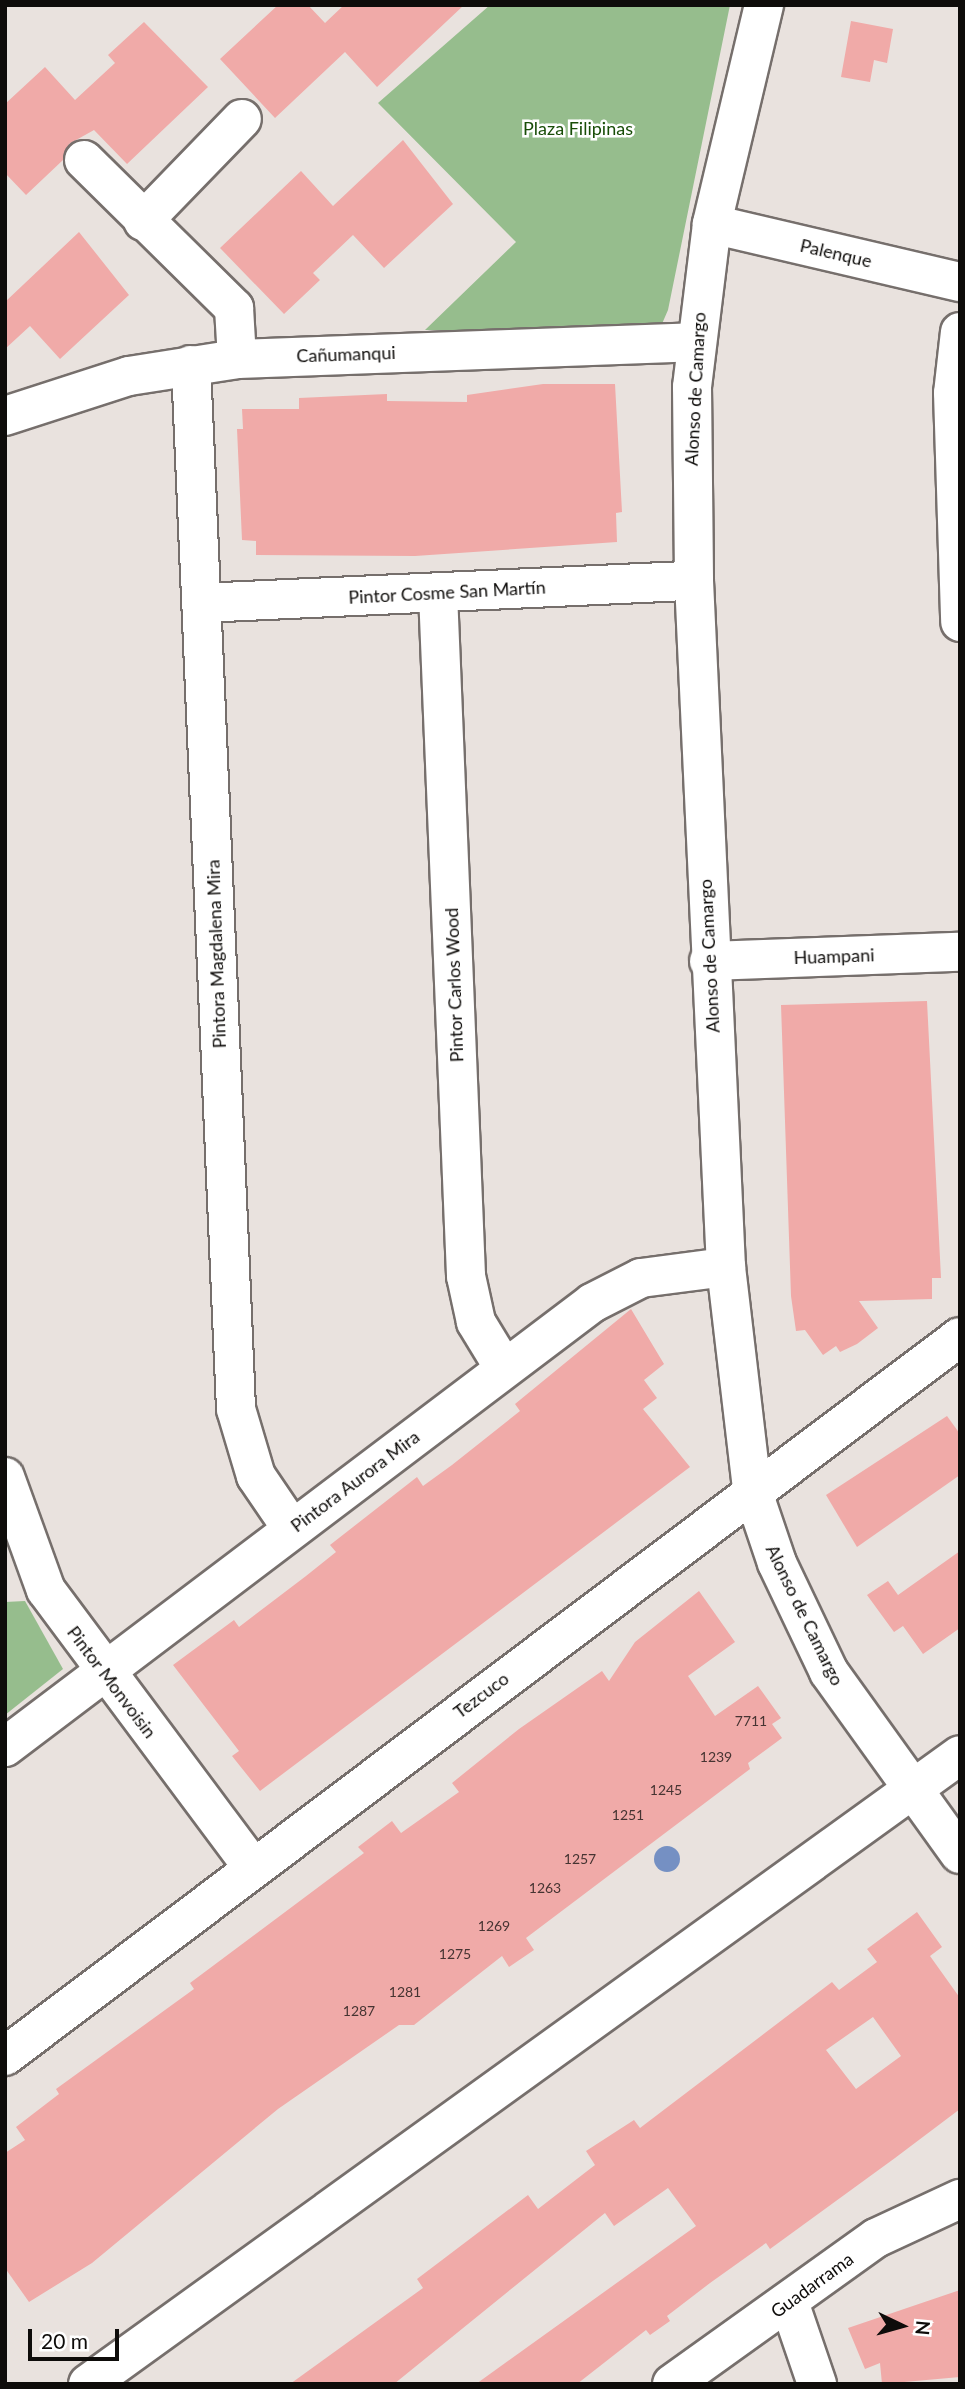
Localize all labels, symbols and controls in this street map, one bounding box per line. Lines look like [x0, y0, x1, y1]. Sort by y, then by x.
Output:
park label: Plaza Filipinas [523, 117, 633, 139]
street label: Palenque [798, 234, 874, 272]
street label: Alonso de Camargo [680, 312, 710, 466]
street label: Cañumanqui [296, 341, 396, 367]
street label: Pintor Cosme San Martín [348, 576, 546, 608]
street label: Pintora Magdalena Mira [202, 859, 230, 1049]
street label: Alonso de Camargo [694, 879, 724, 1033]
street label: Pintor Carlos Wood [440, 907, 468, 1063]
street label: Huampani [793, 944, 875, 968]
street label: Pintora Aurora Mira [286, 1425, 424, 1537]
street label: Alonso de Camargo [762, 1541, 848, 1689]
street label: Pintor Monvoisin [63, 1622, 161, 1742]
street label: Tezcuco [449, 1667, 513, 1723]
house number: 7711 [735, 1713, 767, 1729]
house number: 1239 [700, 1749, 732, 1765]
house number: 1245 [650, 1782, 682, 1798]
house number: 1251 [612, 1807, 644, 1823]
house number: 1257 [564, 1851, 596, 1867]
house number: 1263 [529, 1880, 561, 1896]
house number: 1269 [478, 1918, 510, 1934]
house number: 1275 [439, 1946, 471, 1962]
house number: 1281 [389, 1984, 421, 2000]
house number: 1287 [343, 2003, 375, 2019]
street label: Guadarrama [767, 2248, 857, 2322]
north arrow [867, 2291, 937, 2361]
scale bar [32, 2316, 122, 2360]
text: N [911, 2320, 936, 2336]
text: 20 m [41, 2328, 88, 2353]

